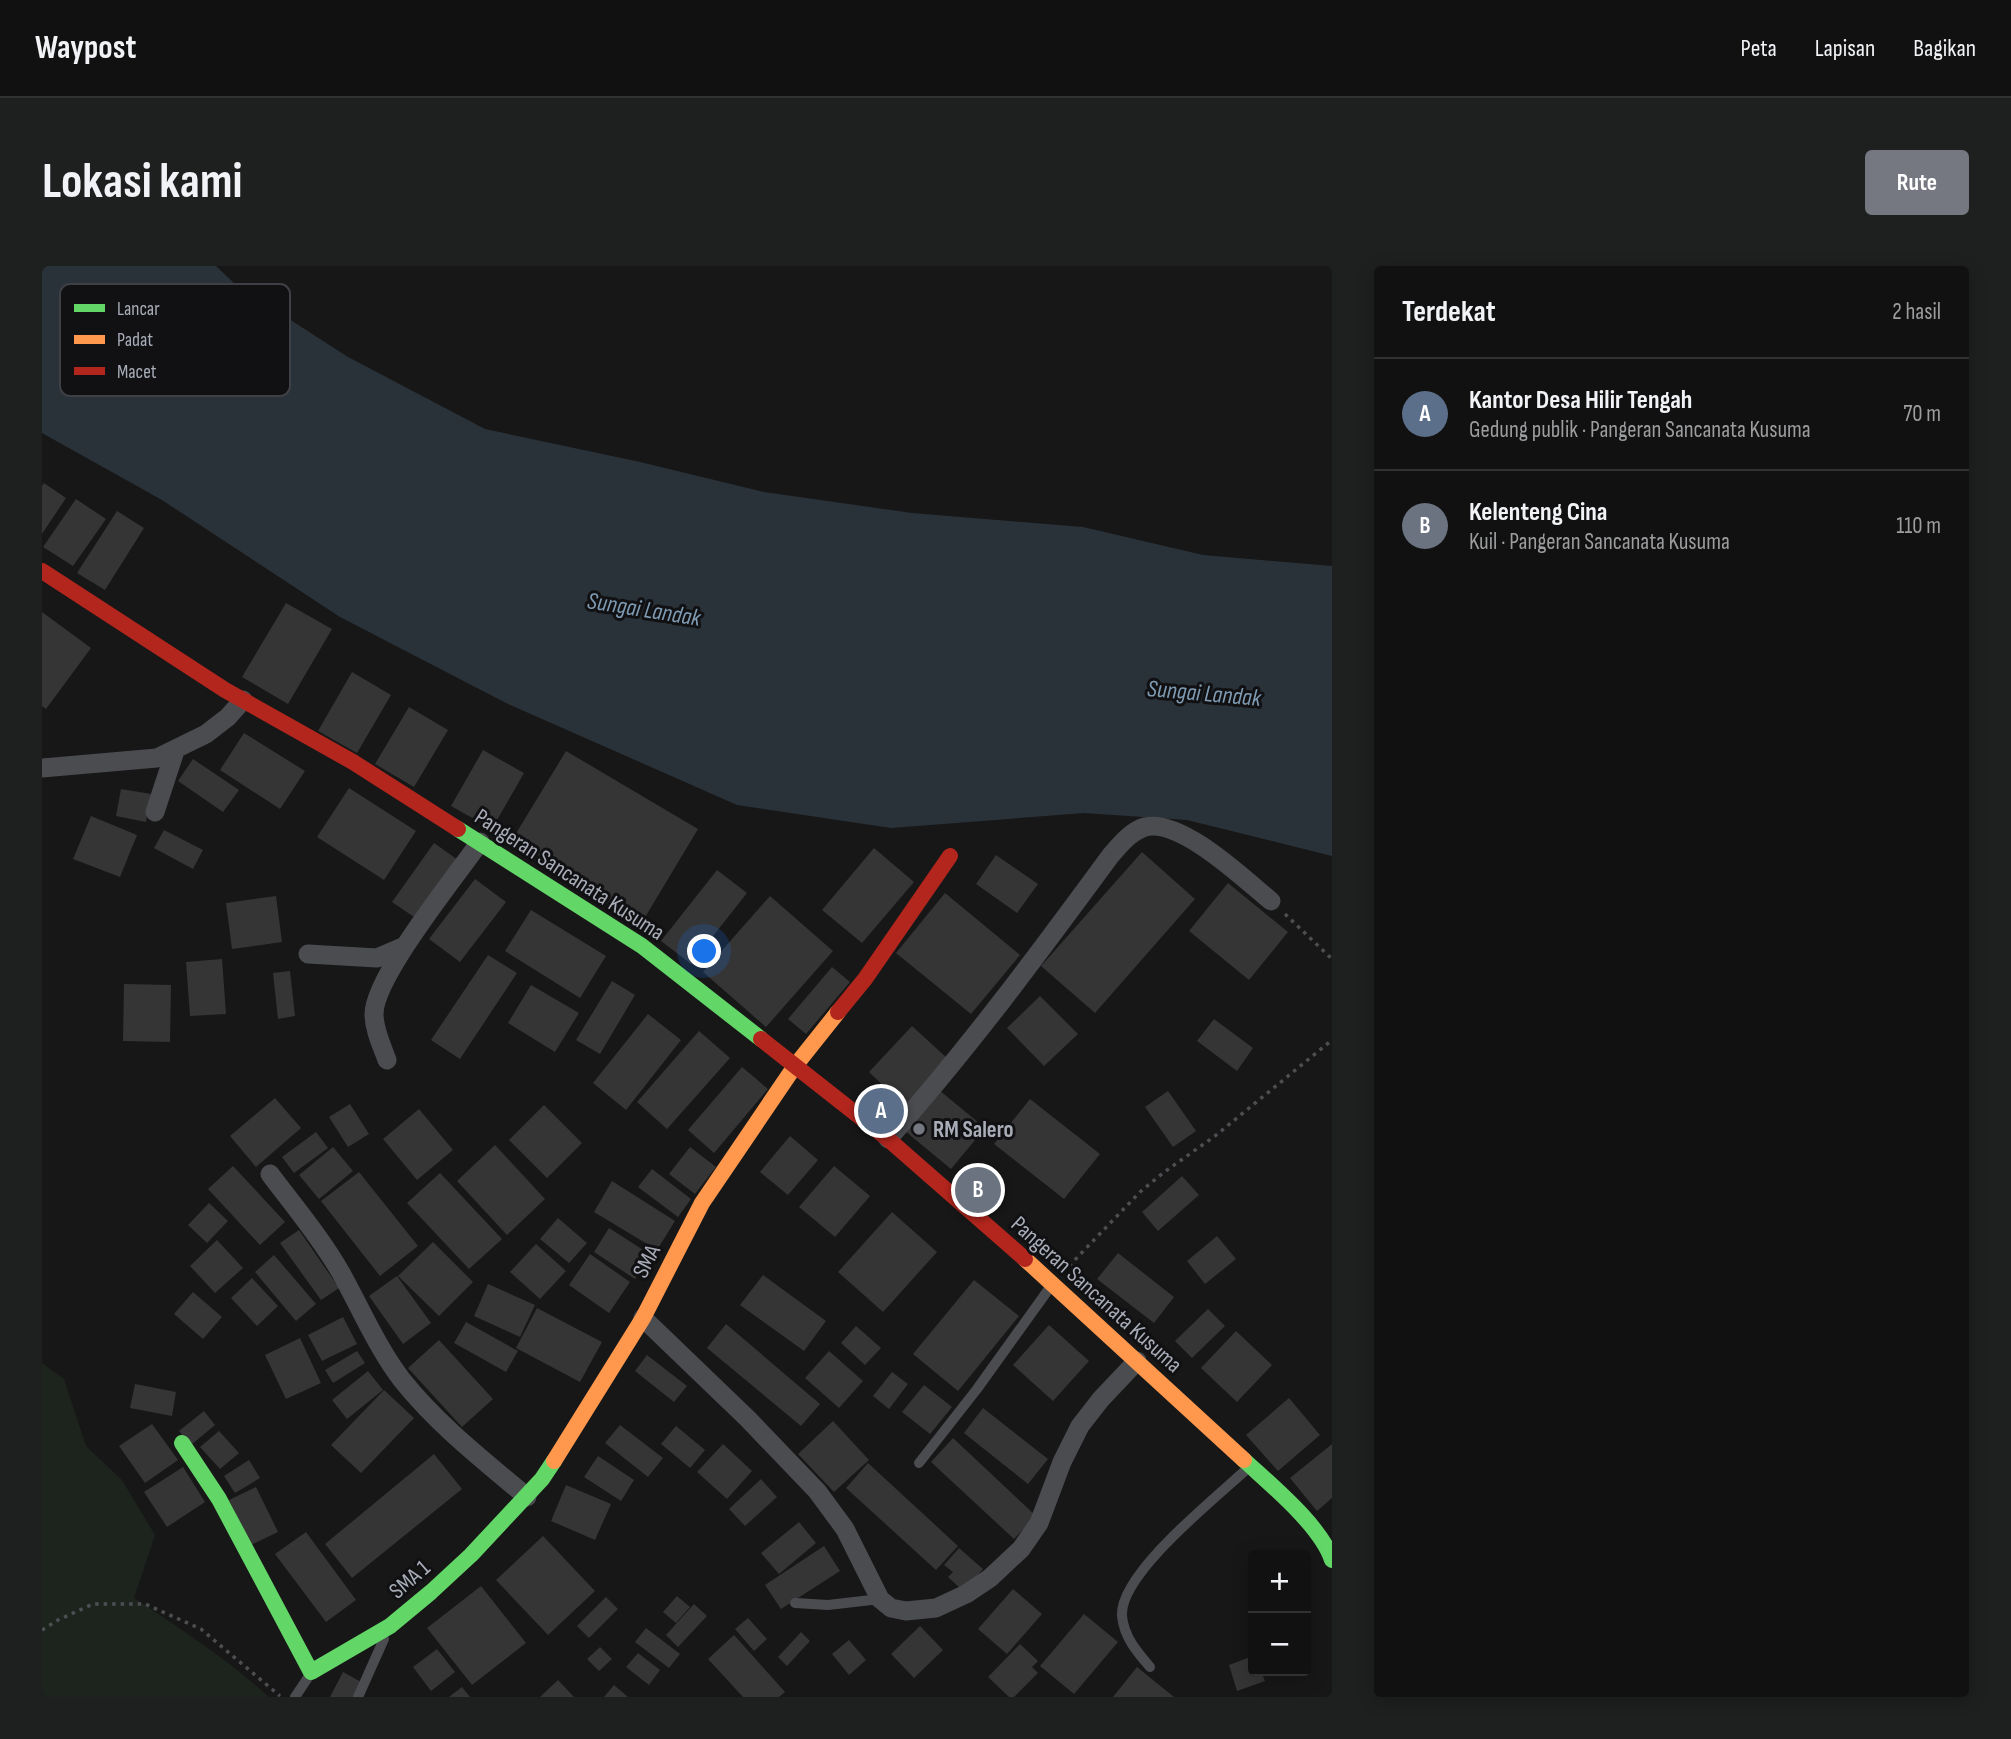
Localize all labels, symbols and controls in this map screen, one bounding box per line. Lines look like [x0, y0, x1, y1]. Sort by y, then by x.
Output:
text: Waypost [35, 28, 136, 68]
text: Peta [1741, 34, 1777, 63]
text: Lapisan [1815, 34, 1875, 63]
text: Bagikan [1913, 34, 1976, 63]
button: Rute [1865, 150, 1969, 215]
text: Lokasi kami [42, 153, 242, 212]
legend [60, 284, 290, 396]
text: Terdekat [1402, 294, 1496, 330]
text: Lancar [117, 298, 160, 321]
text: 2 hasil [1892, 298, 1941, 326]
text: Padat [117, 329, 153, 352]
text: Macet [117, 361, 157, 384]
text: Kantor Desa Hilir Tengah [1469, 385, 1692, 416]
text: A [1420, 400, 1430, 428]
text: 70 m [1903, 400, 1941, 428]
text: Gedung publik · Pangeran Sancanata Kusuma [1469, 416, 1811, 444]
text: Kelenteng Cina [1469, 497, 1607, 528]
text: B [1420, 512, 1430, 540]
text: 110 m [1896, 512, 1941, 540]
text: Kuil · Pangeran Sancanata Kusuma [1469, 528, 1730, 556]
water label: Sungai Landak [585, 586, 704, 633]
water label: Sungai Landak [1146, 674, 1263, 713]
street label: Pangeran Sancanata Kusuma [469, 803, 670, 947]
your location [687, 934, 721, 968]
pin: A [858, 1085, 904, 1137]
place label: RM Salero [933, 1116, 1014, 1144]
marker: RM Salero [911, 1121, 927, 1137]
pin: B [955, 1164, 1001, 1216]
street label: Pangeran Sancanata Kusuma [1005, 1211, 1188, 1379]
street label: SMA [627, 1240, 667, 1283]
map controls [1248, 1550, 1311, 1676]
button: + [1248, 1550, 1311, 1613]
street label: SMA 1 [383, 1554, 436, 1605]
button: − [1248, 1613, 1311, 1676]

